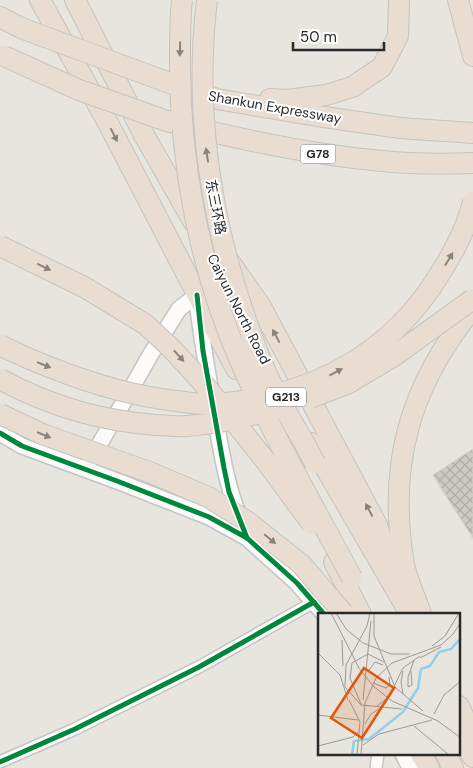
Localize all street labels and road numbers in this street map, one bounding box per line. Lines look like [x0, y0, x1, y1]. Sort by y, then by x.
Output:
street label: Shankun Expressway [207, 86, 343, 128]
road number: G78 [300, 144, 336, 164]
street label: 东三环路 [202, 178, 230, 236]
street label: Caiyun North Road [203, 251, 275, 367]
road number: G213 [266, 388, 306, 407]

